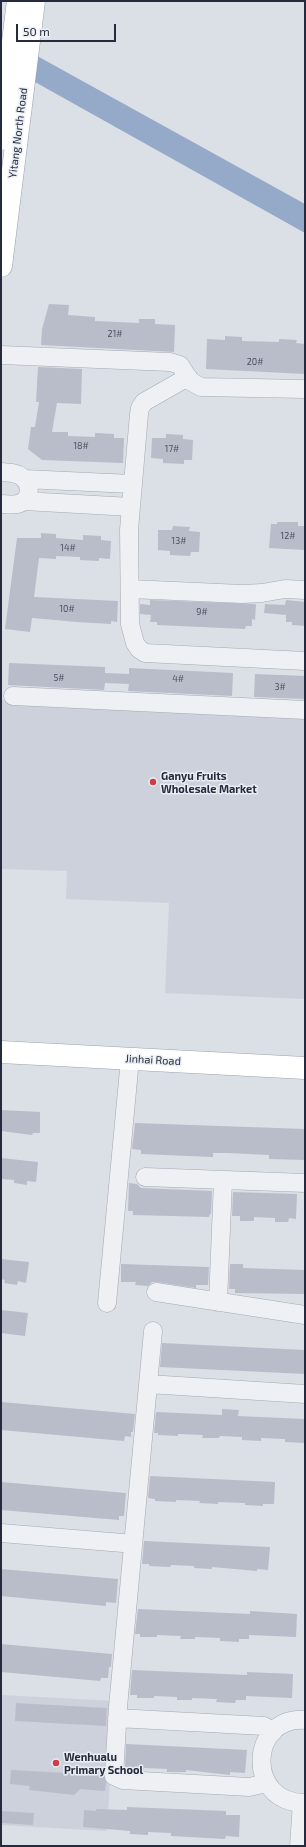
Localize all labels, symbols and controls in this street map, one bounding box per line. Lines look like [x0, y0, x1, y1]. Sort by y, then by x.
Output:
scale bar [18, 16, 118, 42]
text: 50 m [23, 24, 50, 38]
street label: Yitang North Road [6, 87, 30, 179]
house number: 21# [108, 329, 122, 339]
house number: 20# [247, 357, 263, 367]
house number: 18# [73, 441, 89, 451]
house number: 17# [165, 444, 179, 454]
house number: 12# [281, 531, 295, 541]
house number: 13# [172, 536, 186, 546]
house number: 14# [60, 543, 76, 553]
house number: 10# [59, 604, 75, 614]
house number: 9# [196, 607, 208, 617]
house number: 5# [54, 673, 64, 683]
house number: 4# [172, 674, 184, 684]
house number: 3# [274, 682, 286, 692]
place label: Ganyu Fruits Wholesale Market [161, 769, 257, 795]
marker: Ganyu Fruits Wholesale Market [148, 777, 158, 787]
street label: Jinhai Road [125, 1052, 181, 1068]
place label: Wenhualu Primary School [64, 1750, 143, 1776]
marker: Wenhualu Primary School [51, 1758, 61, 1768]

